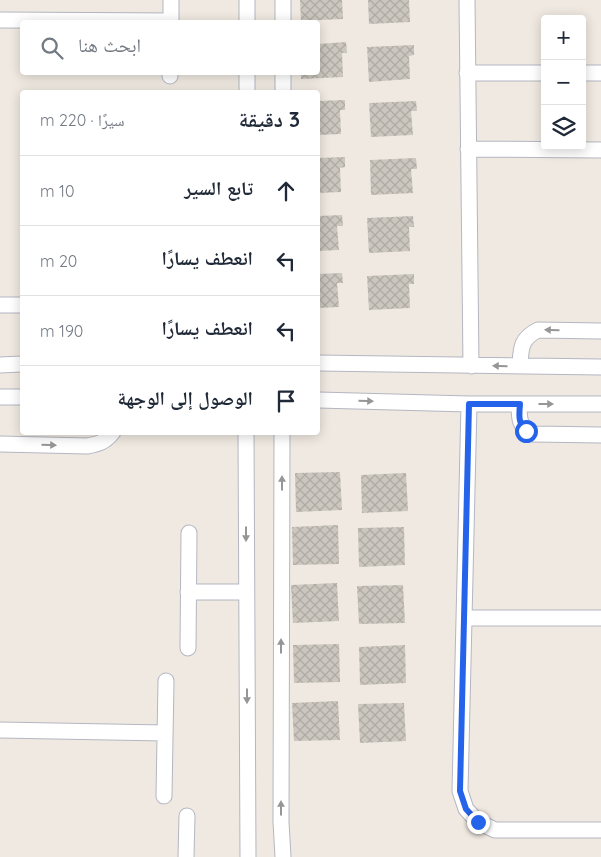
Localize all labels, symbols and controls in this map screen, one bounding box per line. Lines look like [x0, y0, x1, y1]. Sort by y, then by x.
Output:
map controls [541, 15, 586, 150]
button: + [541, 15, 586, 60]
search box [20, 20, 320, 75]
text: ابحث هنا [78, 33, 141, 57]
icon: search [38, 34, 66, 62]
button: − [541, 60, 586, 105]
button: layers [541, 105, 586, 150]
text: 3 دقيقة [239, 106, 300, 132]
text: سيرًا · 220 m [40, 110, 125, 130]
text: تابع السير [184, 176, 253, 200]
icon: ahead [272, 177, 300, 205]
text: 10 m [40, 181, 74, 201]
text: انعطف يسارًا [162, 246, 253, 270]
icon: left [272, 247, 300, 275]
text: 20 m [40, 251, 77, 271]
text: انعطف يسارًا [162, 316, 253, 340]
icon: left [272, 317, 300, 345]
text: 190 m [40, 321, 83, 341]
one-way arrow [544, 326, 560, 334]
one-way arrow [492, 362, 508, 370]
text: الوصول إلى الوجهة [117, 386, 253, 410]
icon: arrive [272, 387, 300, 415]
one-way arrow [358, 397, 374, 405]
one-way arrow [538, 400, 554, 408]
route start [515, 420, 538, 443]
one-way arrow [41, 441, 57, 449]
one-way arrow [278, 475, 286, 491]
one-way arrow [242, 526, 250, 542]
one-way arrow [277, 638, 285, 654]
one-way arrow [243, 688, 251, 704]
one-way arrow [277, 800, 285, 816]
route end [467, 811, 490, 834]

